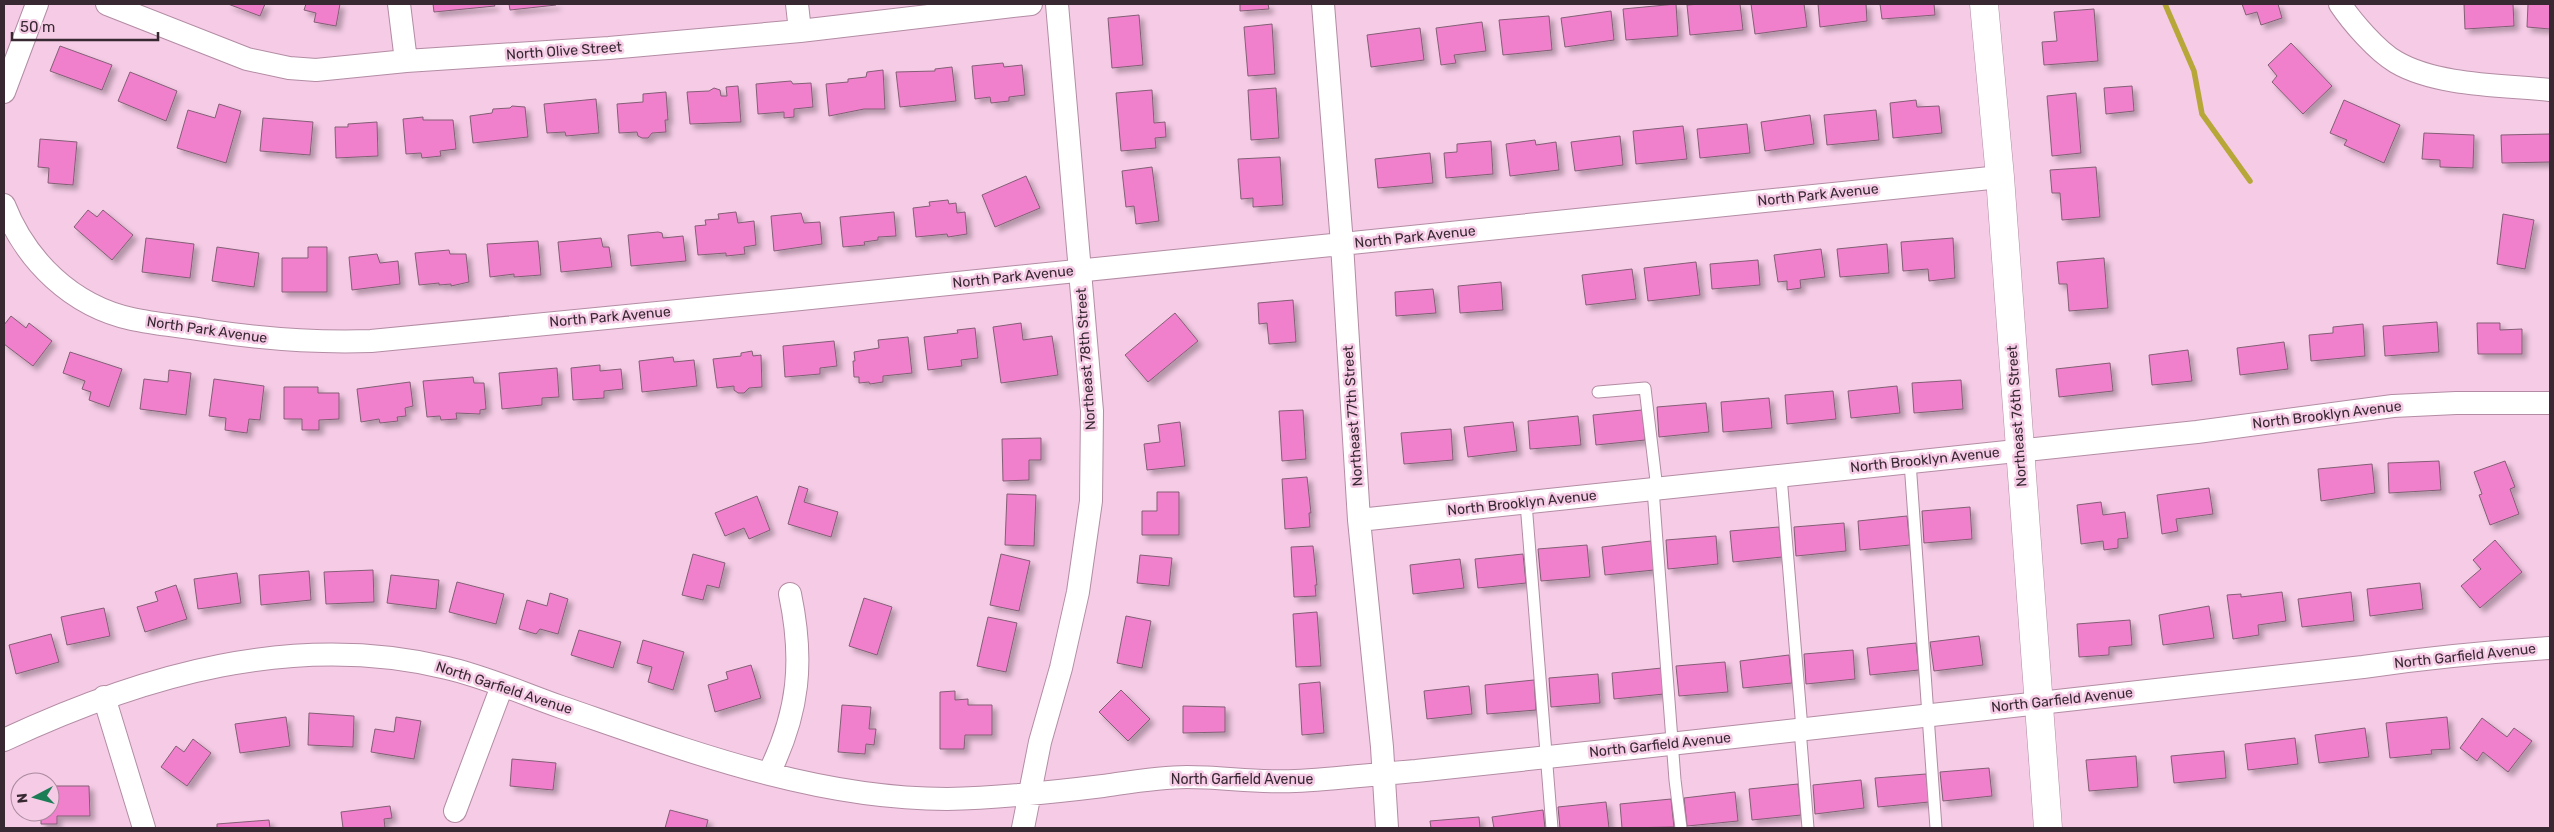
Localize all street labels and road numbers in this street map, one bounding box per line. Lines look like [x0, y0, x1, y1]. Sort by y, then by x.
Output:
street label: North Olive Street [506, 38, 623, 64]
street label: North Park Avenue [1757, 180, 1880, 210]
street label: North Park Avenue [1354, 222, 1477, 252]
street label: North Park Avenue [952, 262, 1075, 292]
street label: Northeast 78th Street [1073, 287, 1099, 431]
street label: North Park Avenue [549, 303, 671, 331]
street label: North Park Avenue [146, 313, 269, 347]
street label: Northeast 76th Street [2004, 344, 2030, 487]
street label: Northeast 77th Street [1340, 345, 1366, 487]
street label: North Brooklyn Avenue [2251, 397, 2403, 433]
street label: North Brooklyn Avenue [1849, 444, 2001, 476]
street label: North Brooklyn Avenue [1446, 487, 1598, 519]
street label: North Garfield Avenue [2393, 640, 2537, 672]
street label: North Garfield Avenue [434, 658, 575, 718]
street label: North Garfield Avenue [1990, 684, 2134, 716]
street label: North Garfield Avenue [1588, 729, 1732, 761]
street label: North Garfield Avenue [1171, 771, 1313, 788]

